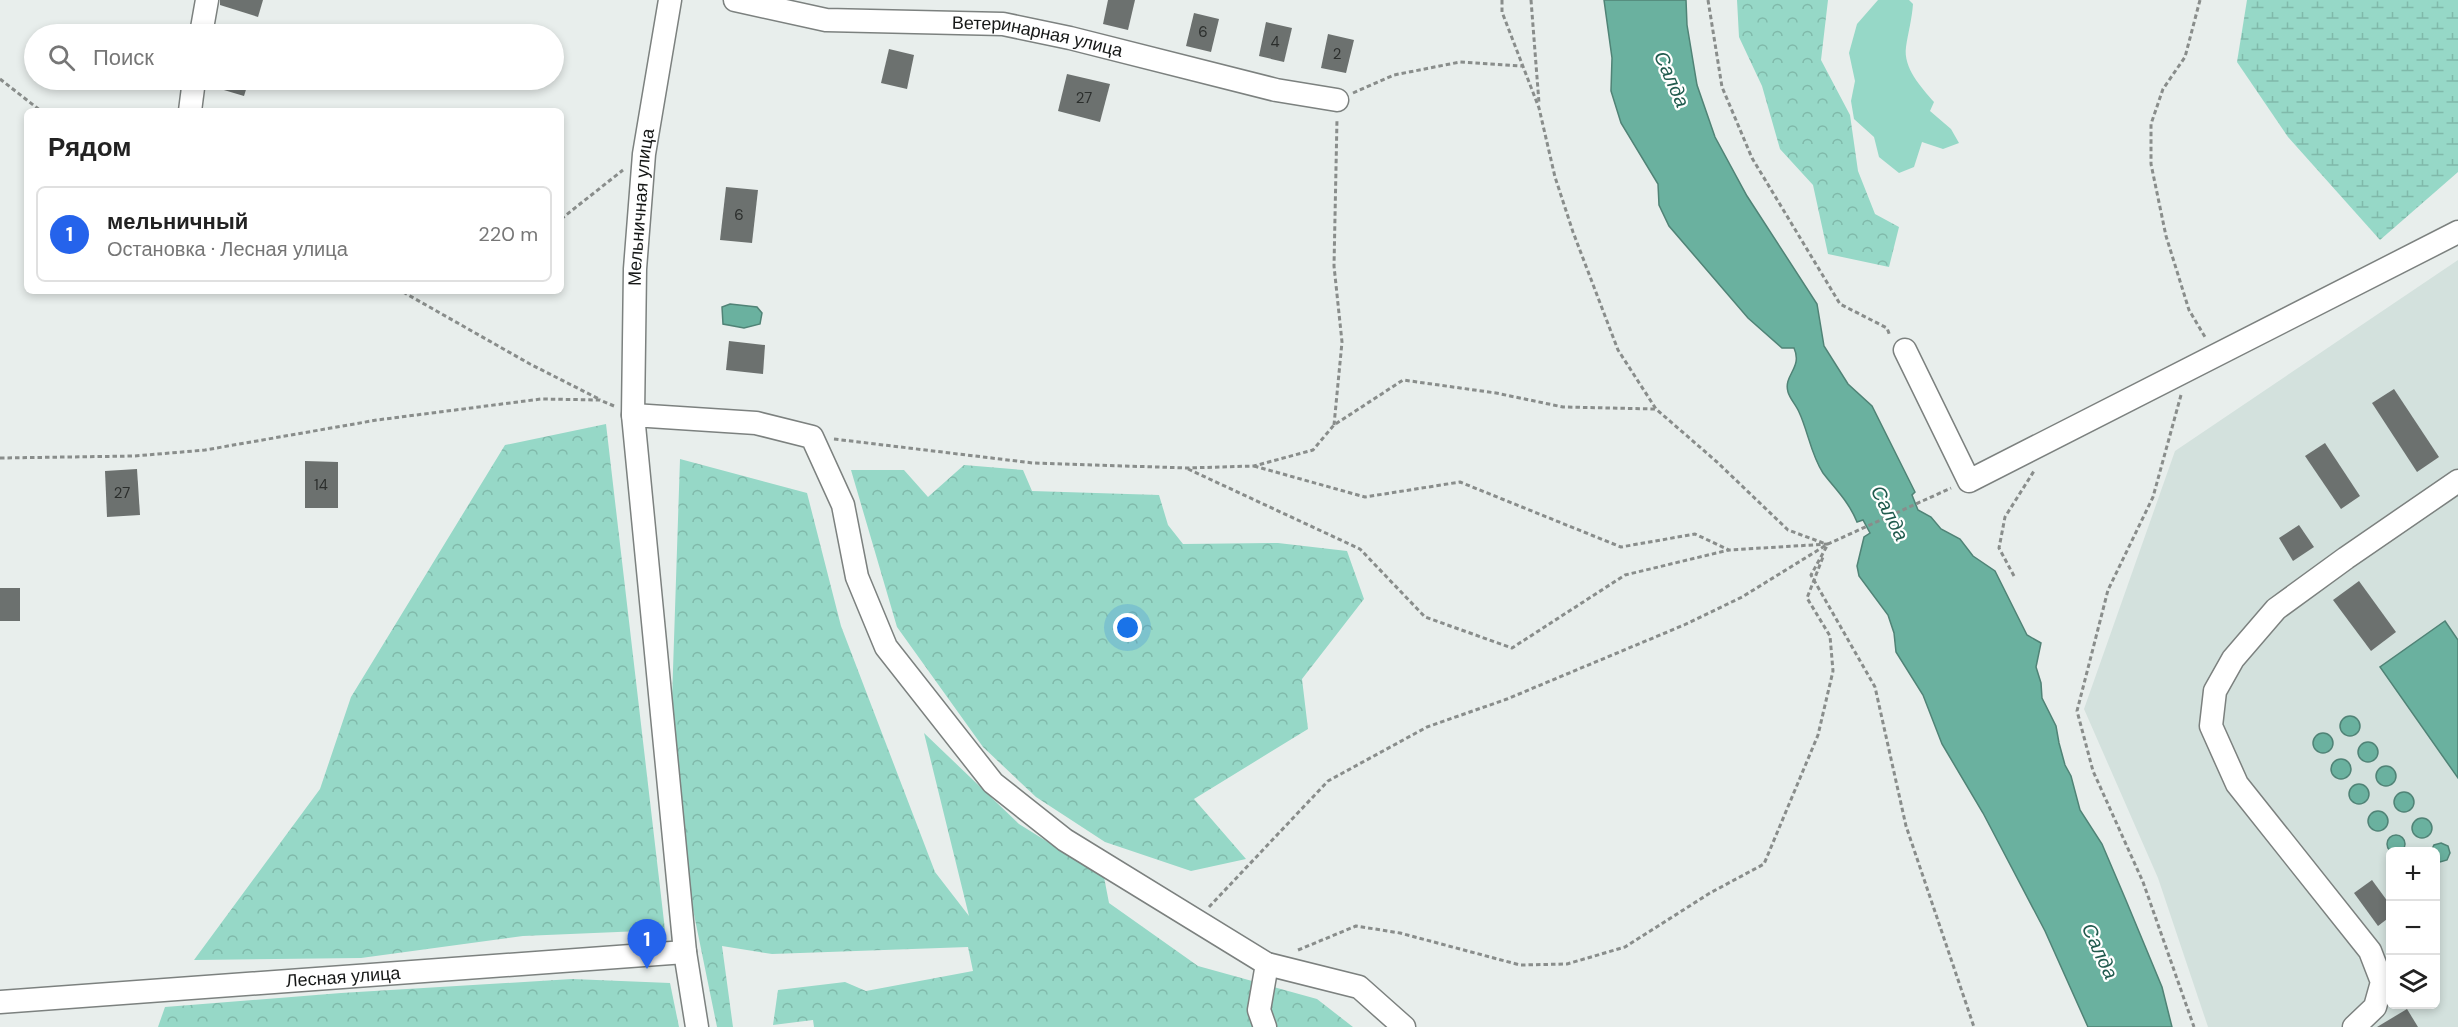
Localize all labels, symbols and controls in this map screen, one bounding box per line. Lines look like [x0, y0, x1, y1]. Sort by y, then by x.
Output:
street label: Ветеринарная улица [952, 11, 1126, 63]
house number: 6 [1198, 22, 1208, 42]
search box [24, 24, 564, 90]
house number: 4 [1270, 32, 1280, 52]
icon: search [45, 41, 78, 74]
text: Поиск [93, 43, 154, 72]
house number: 2 [1333, 44, 1341, 64]
water label: Салда [1648, 47, 1696, 111]
house number: 27 [1076, 88, 1092, 108]
street label: Мельничная улица [623, 126, 660, 286]
text: Рядом [48, 130, 131, 164]
house number: 6 [734, 205, 744, 225]
text: мельничный [107, 207, 248, 236]
text: 1 [66, 221, 73, 247]
text: 220 m [478, 221, 538, 247]
text: Остановка · Лесная улица [107, 236, 348, 262]
house number: 14 [314, 475, 328, 495]
water label: Салда [1865, 481, 1915, 545]
house number: 27 [114, 483, 130, 503]
your location [1113, 613, 1142, 642]
map controls [2386, 847, 2440, 1009]
button: + [2386, 847, 2440, 901]
button: − [2386, 901, 2440, 955]
water label: Салда [2076, 919, 2124, 983]
pin: 1 [628, 920, 666, 969]
button: layers [2386, 955, 2440, 1009]
street label: Лесная улица [285, 961, 402, 993]

